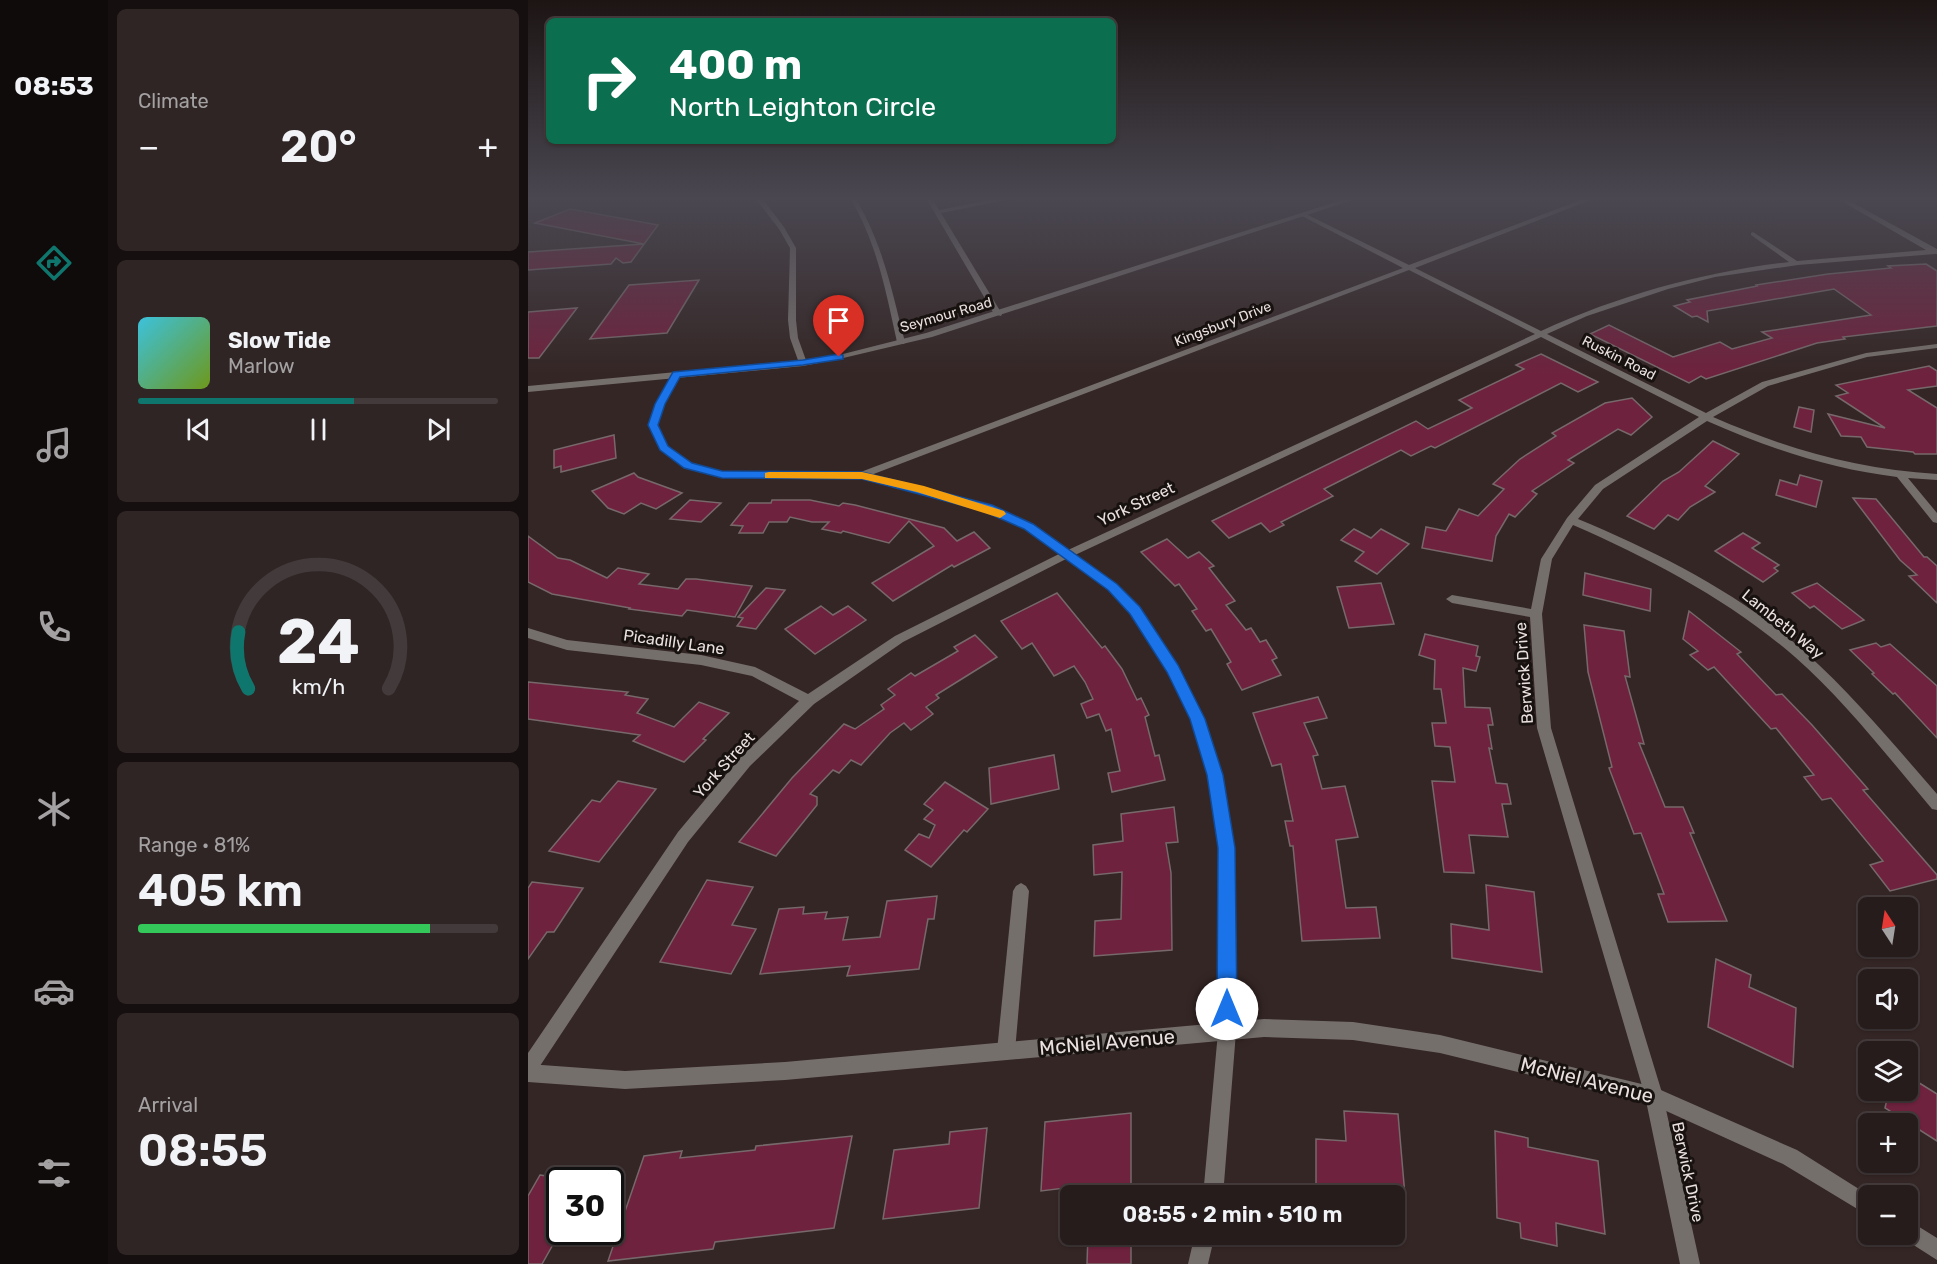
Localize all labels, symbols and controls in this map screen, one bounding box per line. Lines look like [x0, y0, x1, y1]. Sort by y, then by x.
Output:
text: 400 m [669, 40, 802, 90]
icon: right [570, 42, 648, 120]
text: 08:53 [14, 70, 94, 102]
text: Climate [138, 89, 209, 113]
text: North Leighton Circle [669, 91, 936, 123]
text: 20° [280, 120, 357, 173]
text: − [138, 127, 159, 166]
text: + [477, 127, 498, 166]
icon: directions [33, 242, 75, 284]
street label: Seymour Road [898, 294, 994, 336]
pin [813, 295, 864, 357]
street label: Kingsbury Drive [1172, 298, 1274, 350]
icon: arrive [822, 304, 855, 337]
text: Slow Tide [228, 327, 331, 354]
street label: Ruskin Road [1579, 332, 1659, 384]
text: Marlow [228, 354, 295, 378]
icon: previous [182, 413, 215, 446]
icon: pause [302, 413, 335, 446]
icon: next [422, 413, 455, 446]
icon: music [33, 424, 75, 466]
street label: York Street [1095, 478, 1177, 530]
street label: Lambeth Way [1738, 585, 1828, 663]
text: 24 [277, 605, 359, 679]
icon: phone [33, 606, 75, 648]
street label: Berwick Drive [1511, 622, 1537, 724]
street label: Picadilly Lane [622, 626, 726, 658]
text: km/h [291, 674, 345, 699]
street label: York Street [689, 728, 759, 802]
icon: climate [33, 788, 75, 830]
text: Range · 81% [138, 833, 250, 857]
text: 405 km [138, 864, 303, 917]
north arrow [1858, 897, 1918, 957]
map controls [1858, 897, 1918, 1245]
button: sound [1858, 969, 1918, 1029]
icon: car [33, 970, 75, 1012]
position arrow [1195, 977, 1259, 1041]
street label: McNiel Avenue [1038, 1024, 1176, 1060]
button: layers [1858, 1041, 1918, 1101]
street label: McNiel Avenue [1518, 1052, 1656, 1108]
text: Arrival [138, 1093, 198, 1117]
button: + [1858, 1113, 1918, 1173]
street label: Berwick Drive [1668, 1120, 1708, 1224]
text: 08:55 [138, 1124, 268, 1177]
icon: filters [33, 1152, 75, 1194]
speed limit sign: 30 [546, 1167, 624, 1245]
button: − [1858, 1185, 1918, 1245]
text: 08:55 · 2 min · 510 m [1123, 1201, 1342, 1228]

